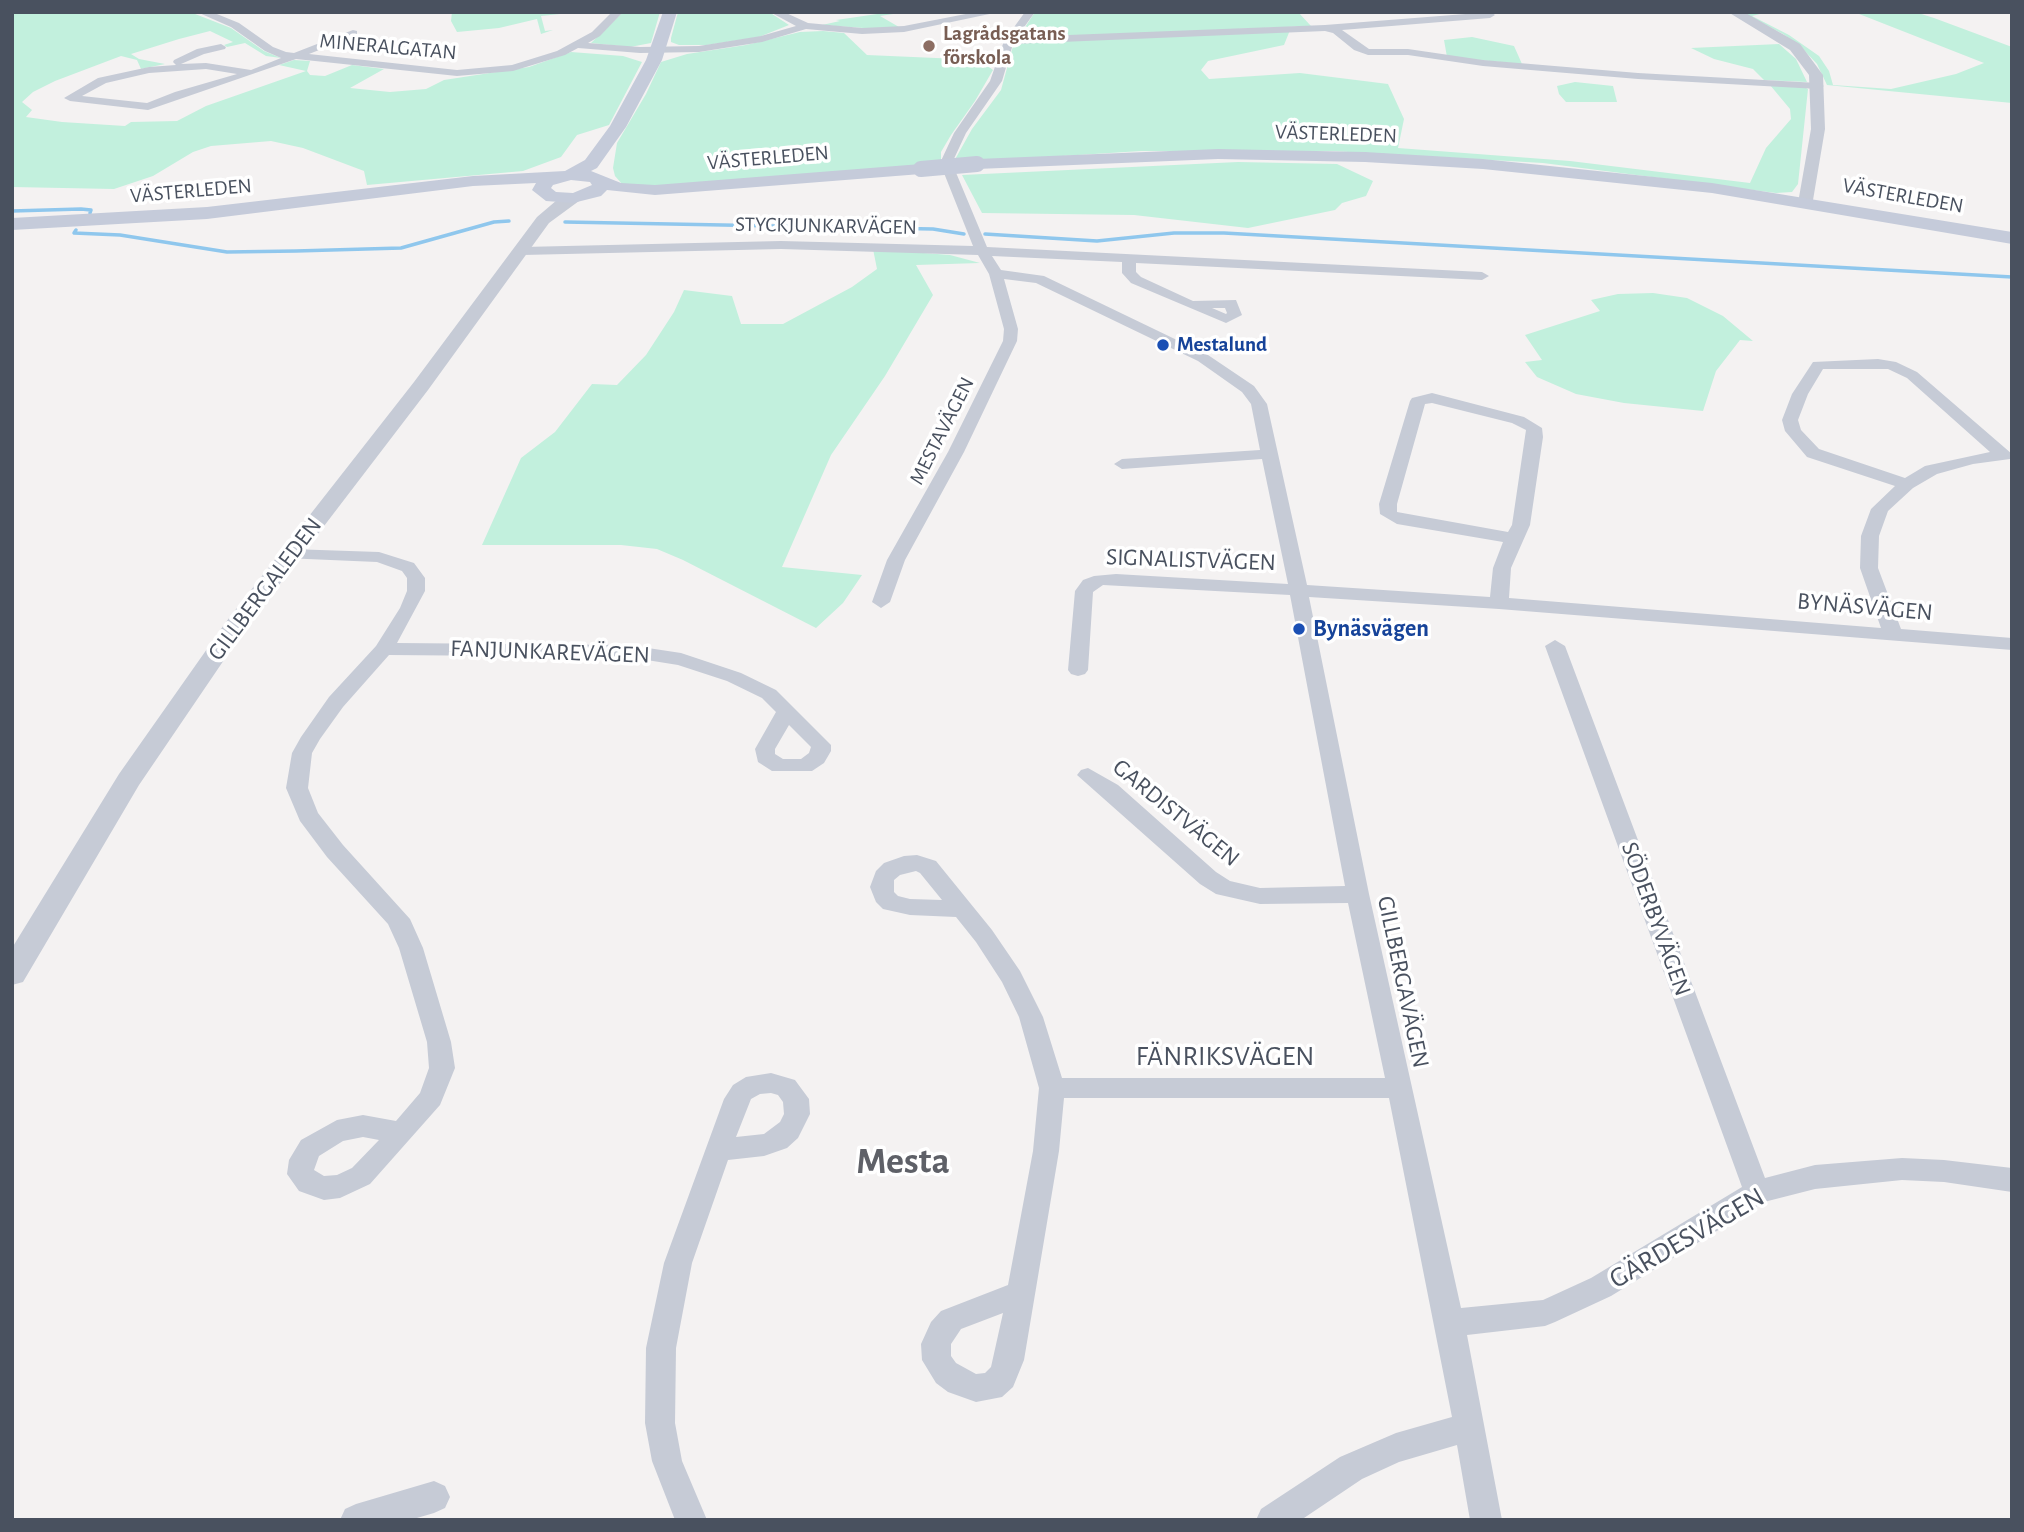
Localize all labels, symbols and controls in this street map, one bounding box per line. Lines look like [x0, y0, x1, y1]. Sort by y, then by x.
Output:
place label: Lagrådsgatans förskola [943, 21, 1066, 71]
street label: MINERALGATAN [318, 28, 458, 66]
marker: Lagrådsgatans förskola [921, 38, 937, 54]
street label: VÄSTERLEDEN [1275, 119, 1397, 149]
street label: VÄSTERLEDEN [706, 140, 830, 176]
street label: VÄSTERLEDEN [129, 173, 253, 209]
street label: VÄSTERLEDEN [1841, 173, 1965, 219]
street label: STYCKJUNKARVÄGEN [735, 212, 917, 240]
place label: Mestalund [1177, 332, 1267, 358]
marker: Mestalund [1155, 337, 1171, 353]
street label: MESTAVÄGEN [904, 373, 980, 489]
street label: GILLBERGALEDEN [202, 512, 328, 666]
street label: SIGNALISTVÄGEN [1106, 543, 1276, 577]
street label: BYNÄSVÄGEN [1796, 587, 1934, 627]
place label: Bynäsvägen [1313, 615, 1429, 643]
marker: Bynäsvägen [1291, 621, 1307, 637]
street label: FANJUNKAREVÄGEN [450, 634, 650, 670]
street label: GARDISTVÄGEN [1107, 753, 1245, 873]
street label: SÖDERBYVÄGEN [1615, 838, 1697, 1000]
street label: GILLBERGAVÄGEN [1371, 893, 1435, 1071]
street label: FÄNRIKSVÄGEN [1136, 1040, 1314, 1074]
district label: Mesta [856, 1139, 950, 1185]
street label: GÄRDESVÄGEN [1603, 1180, 1771, 1296]

